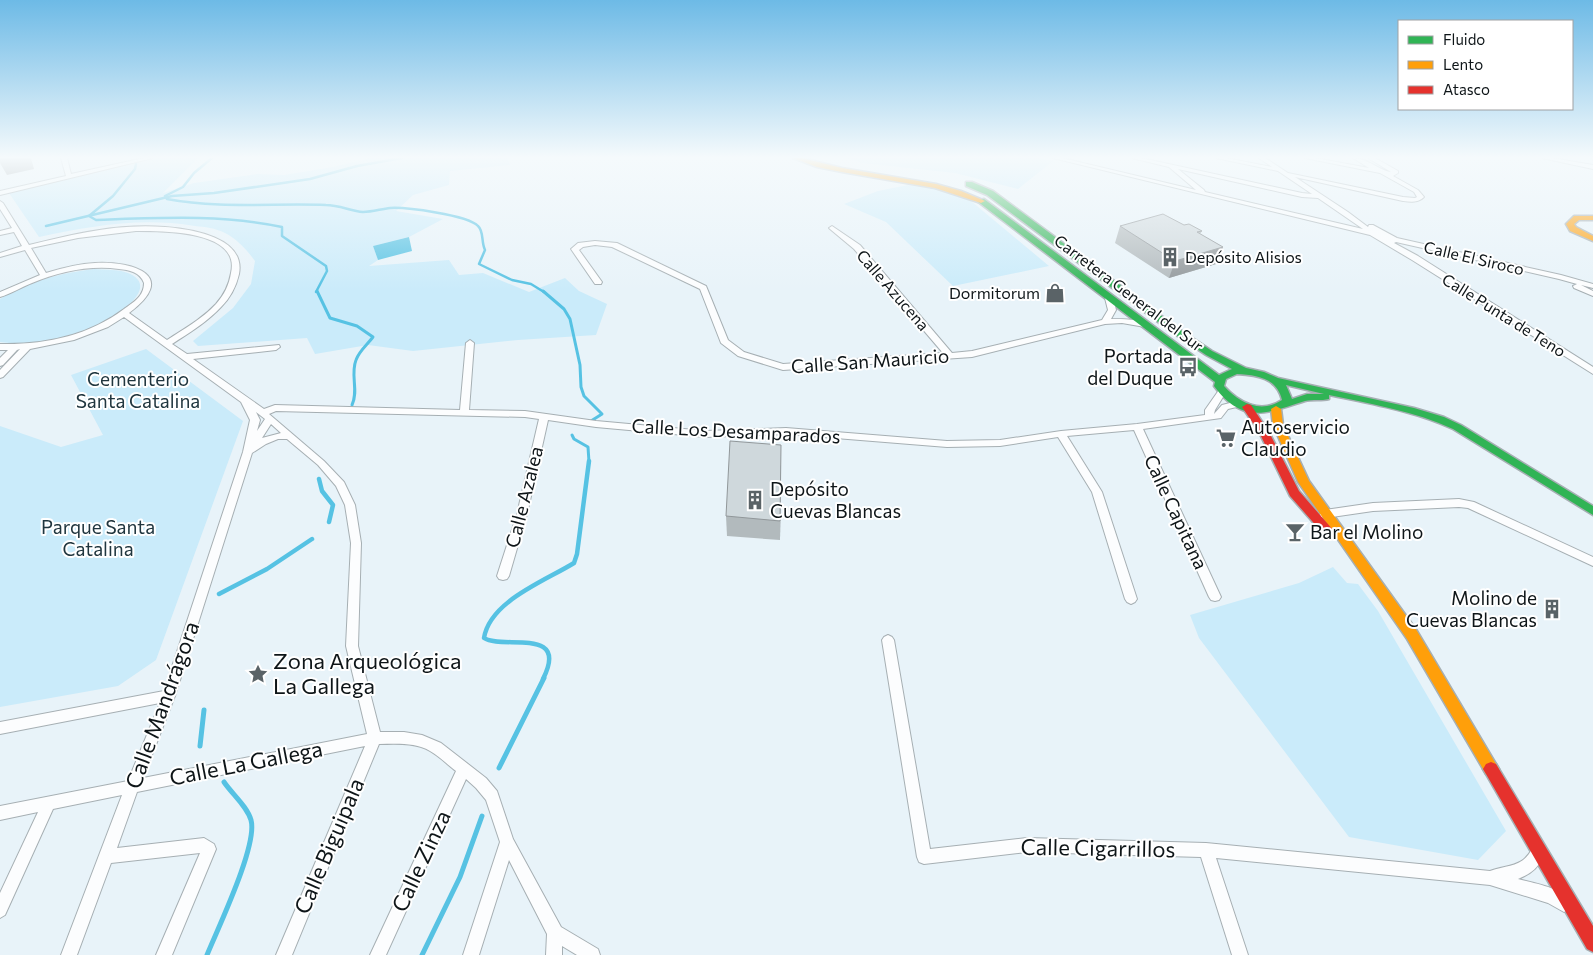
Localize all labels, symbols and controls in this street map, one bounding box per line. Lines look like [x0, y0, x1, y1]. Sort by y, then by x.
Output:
legend [1398, 20, 1573, 110]
text: Fluido [1443, 30, 1485, 48]
text: Lento [1443, 55, 1483, 73]
text: Atasco [1443, 80, 1490, 98]
street label: Carretera General del Sur [1051, 230, 1208, 355]
street label: Calle El Siroco [1422, 237, 1526, 278]
street label: Calle Azucena [853, 245, 934, 334]
building icon: Depósito Alisios [1159, 246, 1181, 268]
place label: Depósito Alisios [1185, 247, 1302, 266]
street label: Calle Punta de Teno [1439, 269, 1570, 360]
shop icon: Dormitorum [1044, 282, 1066, 304]
place label: Dormitorum [949, 283, 1040, 302]
street label: Calle San Mauricio [790, 343, 950, 378]
place label: Portada del Duque [1087, 344, 1173, 389]
bus stop icon: Portada del Duque [1177, 356, 1199, 378]
park label: Cementerio Santa Catalina [76, 367, 200, 412]
street label: Calle Los Desamparados [631, 414, 841, 447]
place label: Autoservicio Claudio [1241, 415, 1350, 460]
supermarket icon: Autoservicio Claudio [1215, 427, 1237, 449]
street label: Calle Azalea [500, 444, 547, 550]
street label: Calle Capitana [1140, 451, 1213, 573]
place label: Depósito Cuevas Blancas [770, 477, 901, 522]
building icon: Depósito Cuevas Blancas [744, 489, 766, 511]
park label: Parque Santa Catalina [41, 515, 155, 560]
place label: Bar el Molino [1310, 520, 1423, 543]
bar icon: Bar el Molino [1284, 521, 1306, 543]
place label: Molino de Cuevas Blancas [1406, 586, 1537, 631]
building icon: Molino de Cuevas Blancas [1541, 598, 1563, 620]
street label: Calle Mandrágora [119, 617, 204, 792]
place label: Zona Arqueológica La Gallega [273, 647, 461, 699]
place icon: Zona Arqueológica La Gallega [247, 663, 269, 685]
street label: Calle La Gallega [167, 734, 325, 791]
street label: Calle Biguipala [288, 774, 369, 918]
street label: Calle Zinza [385, 806, 456, 916]
street label: Calle Cigarrillos [1020, 833, 1176, 862]

